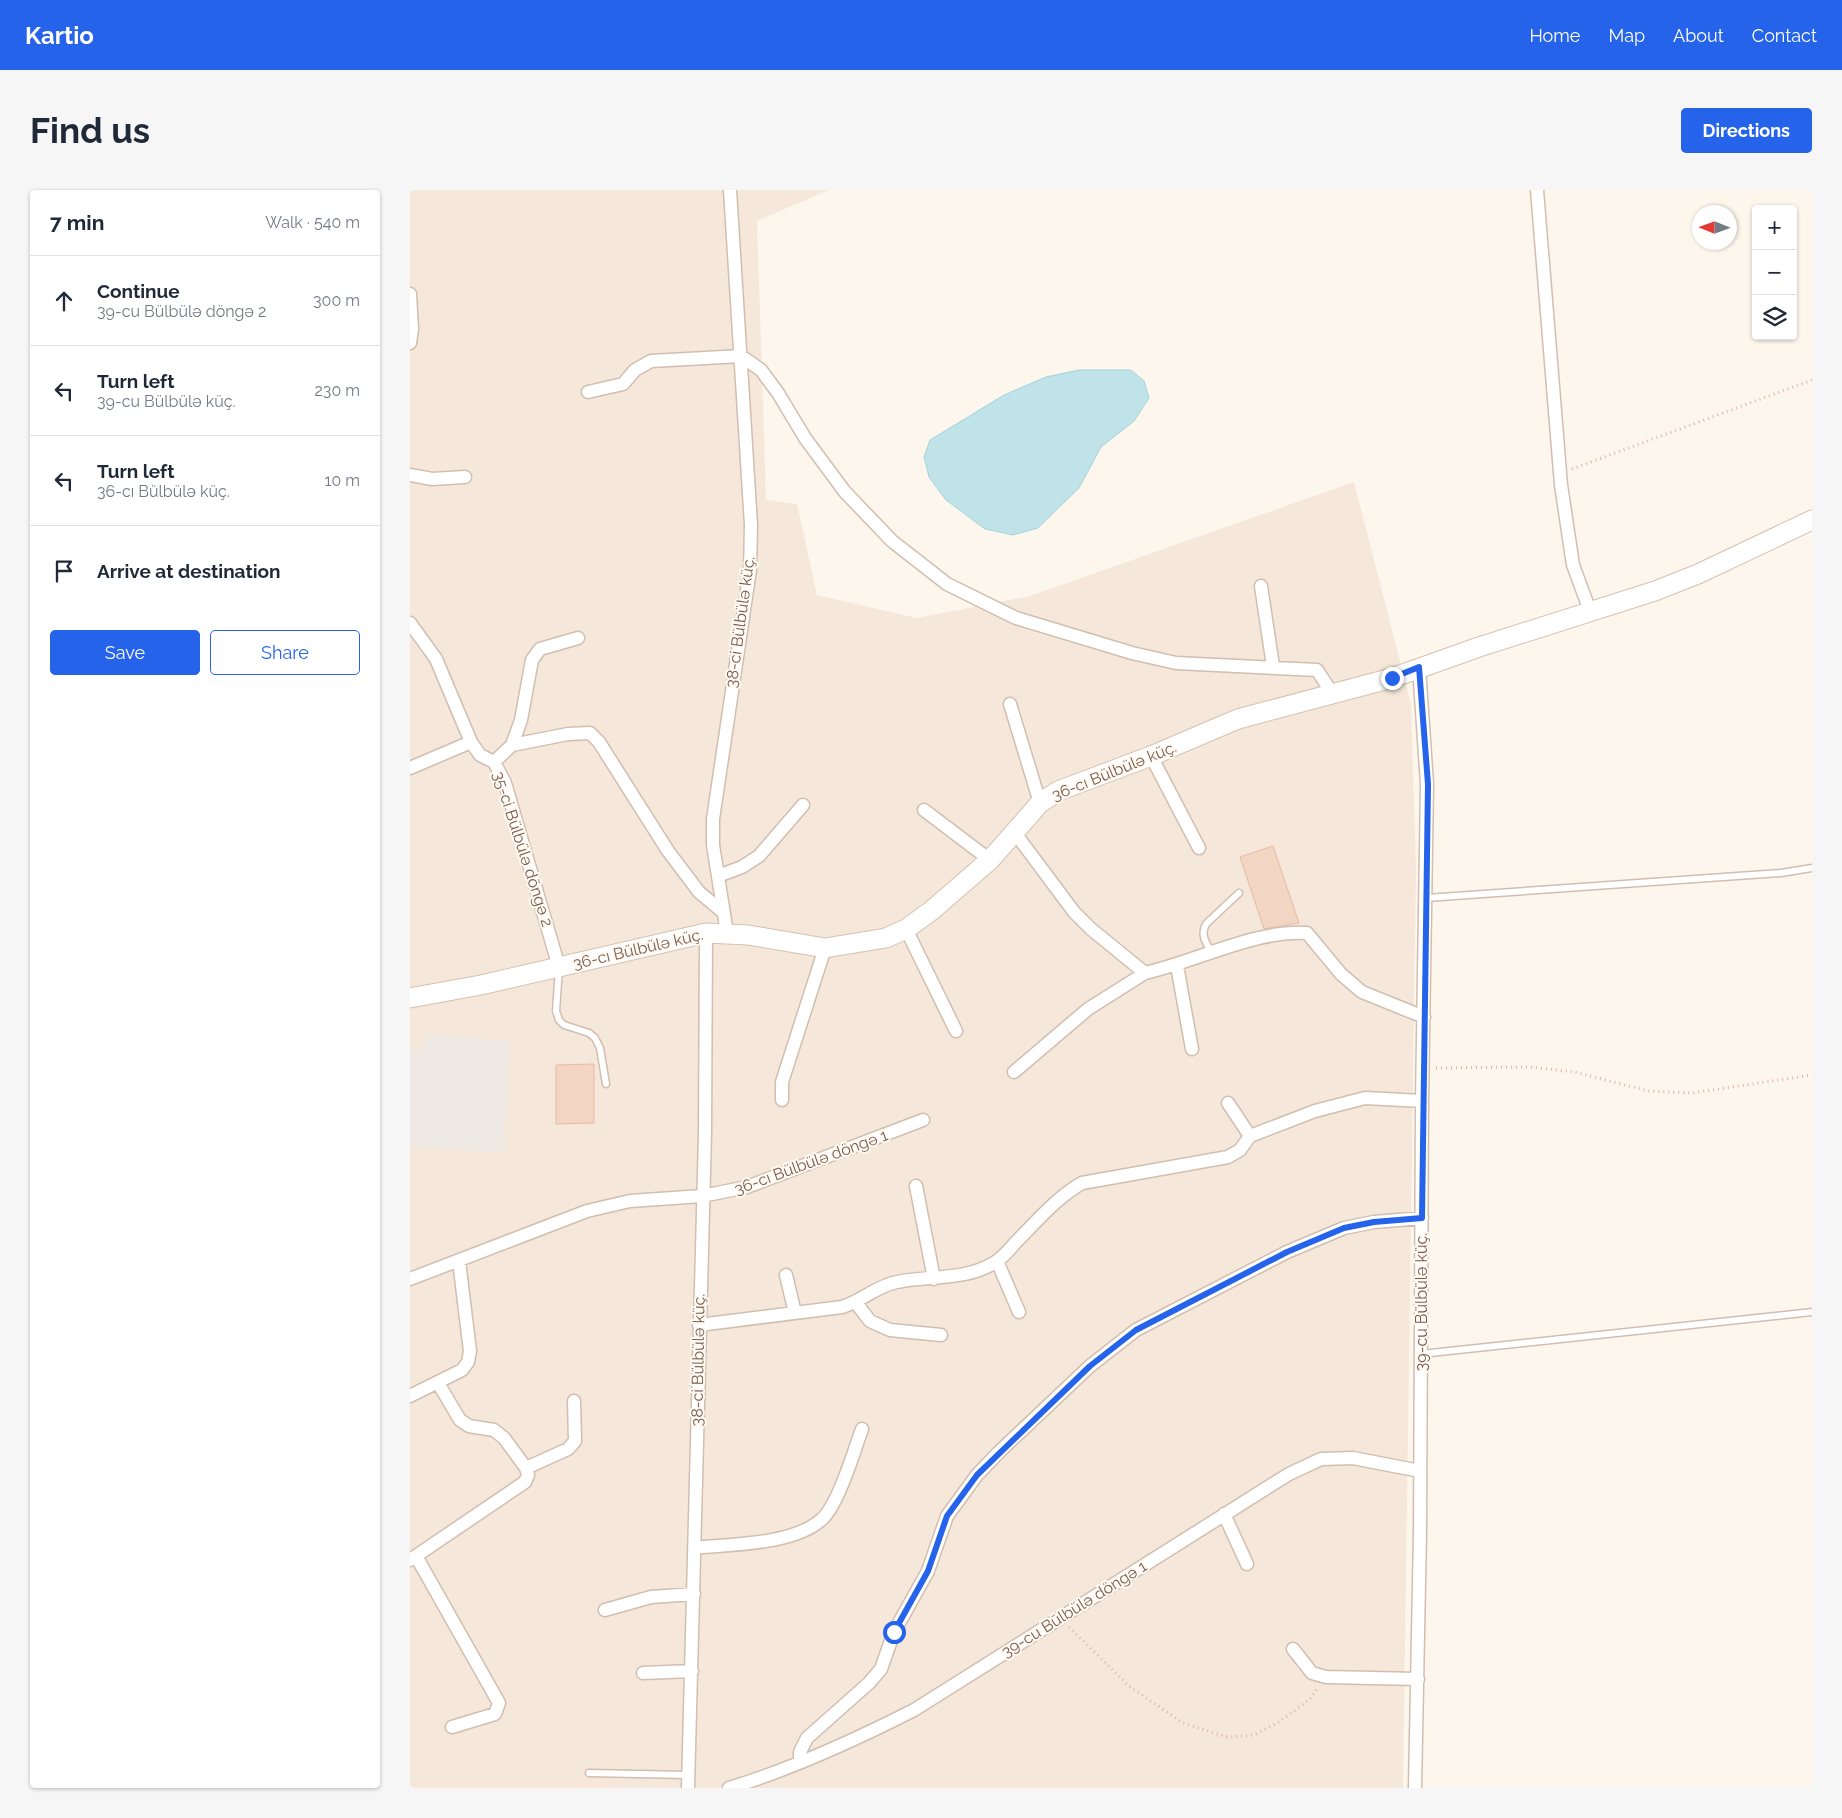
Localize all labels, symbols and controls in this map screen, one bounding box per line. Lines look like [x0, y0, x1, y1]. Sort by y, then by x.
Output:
text: Kartio [25, 21, 94, 50]
text: Home [1529, 25, 1580, 46]
text: Map [1608, 25, 1645, 46]
text: About [1673, 25, 1724, 46]
text: Contact [1752, 25, 1817, 46]
button: Directions [1681, 108, 1812, 153]
text: Find us [30, 110, 150, 151]
north arrow [1692, 205, 1737, 250]
map controls [1752, 205, 1797, 340]
button: + [1752, 205, 1797, 250]
text: 7 min [50, 210, 104, 235]
text: Walk · 540 m [265, 213, 360, 232]
button: − [1752, 250, 1797, 295]
text: Continue [97, 280, 180, 302]
icon: ahead [50, 287, 78, 315]
text: 300 m [313, 291, 360, 310]
button: layers [1752, 295, 1797, 340]
text: 39-cu Bülbülə döngə 2 [97, 302, 266, 321]
text: Turn left [97, 370, 174, 392]
icon: left [50, 377, 78, 405]
text: 230 m [315, 381, 360, 400]
text: 39-cu Bülbülə küç. [97, 392, 236, 411]
text: Turn left [97, 460, 174, 482]
icon: left [50, 467, 78, 495]
text: 10 m [325, 471, 360, 490]
text: 36-cı Bülbülə küç. [97, 482, 230, 501]
street label: 38-ci Bülbülə küç. [721, 555, 759, 689]
icon: arrive [50, 557, 78, 585]
text: Arrive at destination [97, 560, 281, 582]
button: Save [50, 630, 200, 675]
button: Share [210, 630, 360, 675]
route end [1381, 667, 1404, 690]
street label: 36-cı Bülbülə küç. [1049, 737, 1179, 805]
street label: 35-ci Bülbülə döngə 2 [489, 769, 557, 929]
street label: 36-cı Bülbülə küç. [571, 925, 705, 973]
street label: 36-cı Bülbülə döngə 1 [732, 1125, 891, 1199]
street label: 39-cu Bülbülə küç. [1412, 1233, 1431, 1371]
street label: 38-ci Bülbülə küç. [687, 1294, 709, 1426]
street label: 39-cu Bülbülə döngə 1 [998, 1556, 1150, 1662]
route start [883, 1621, 906, 1644]

